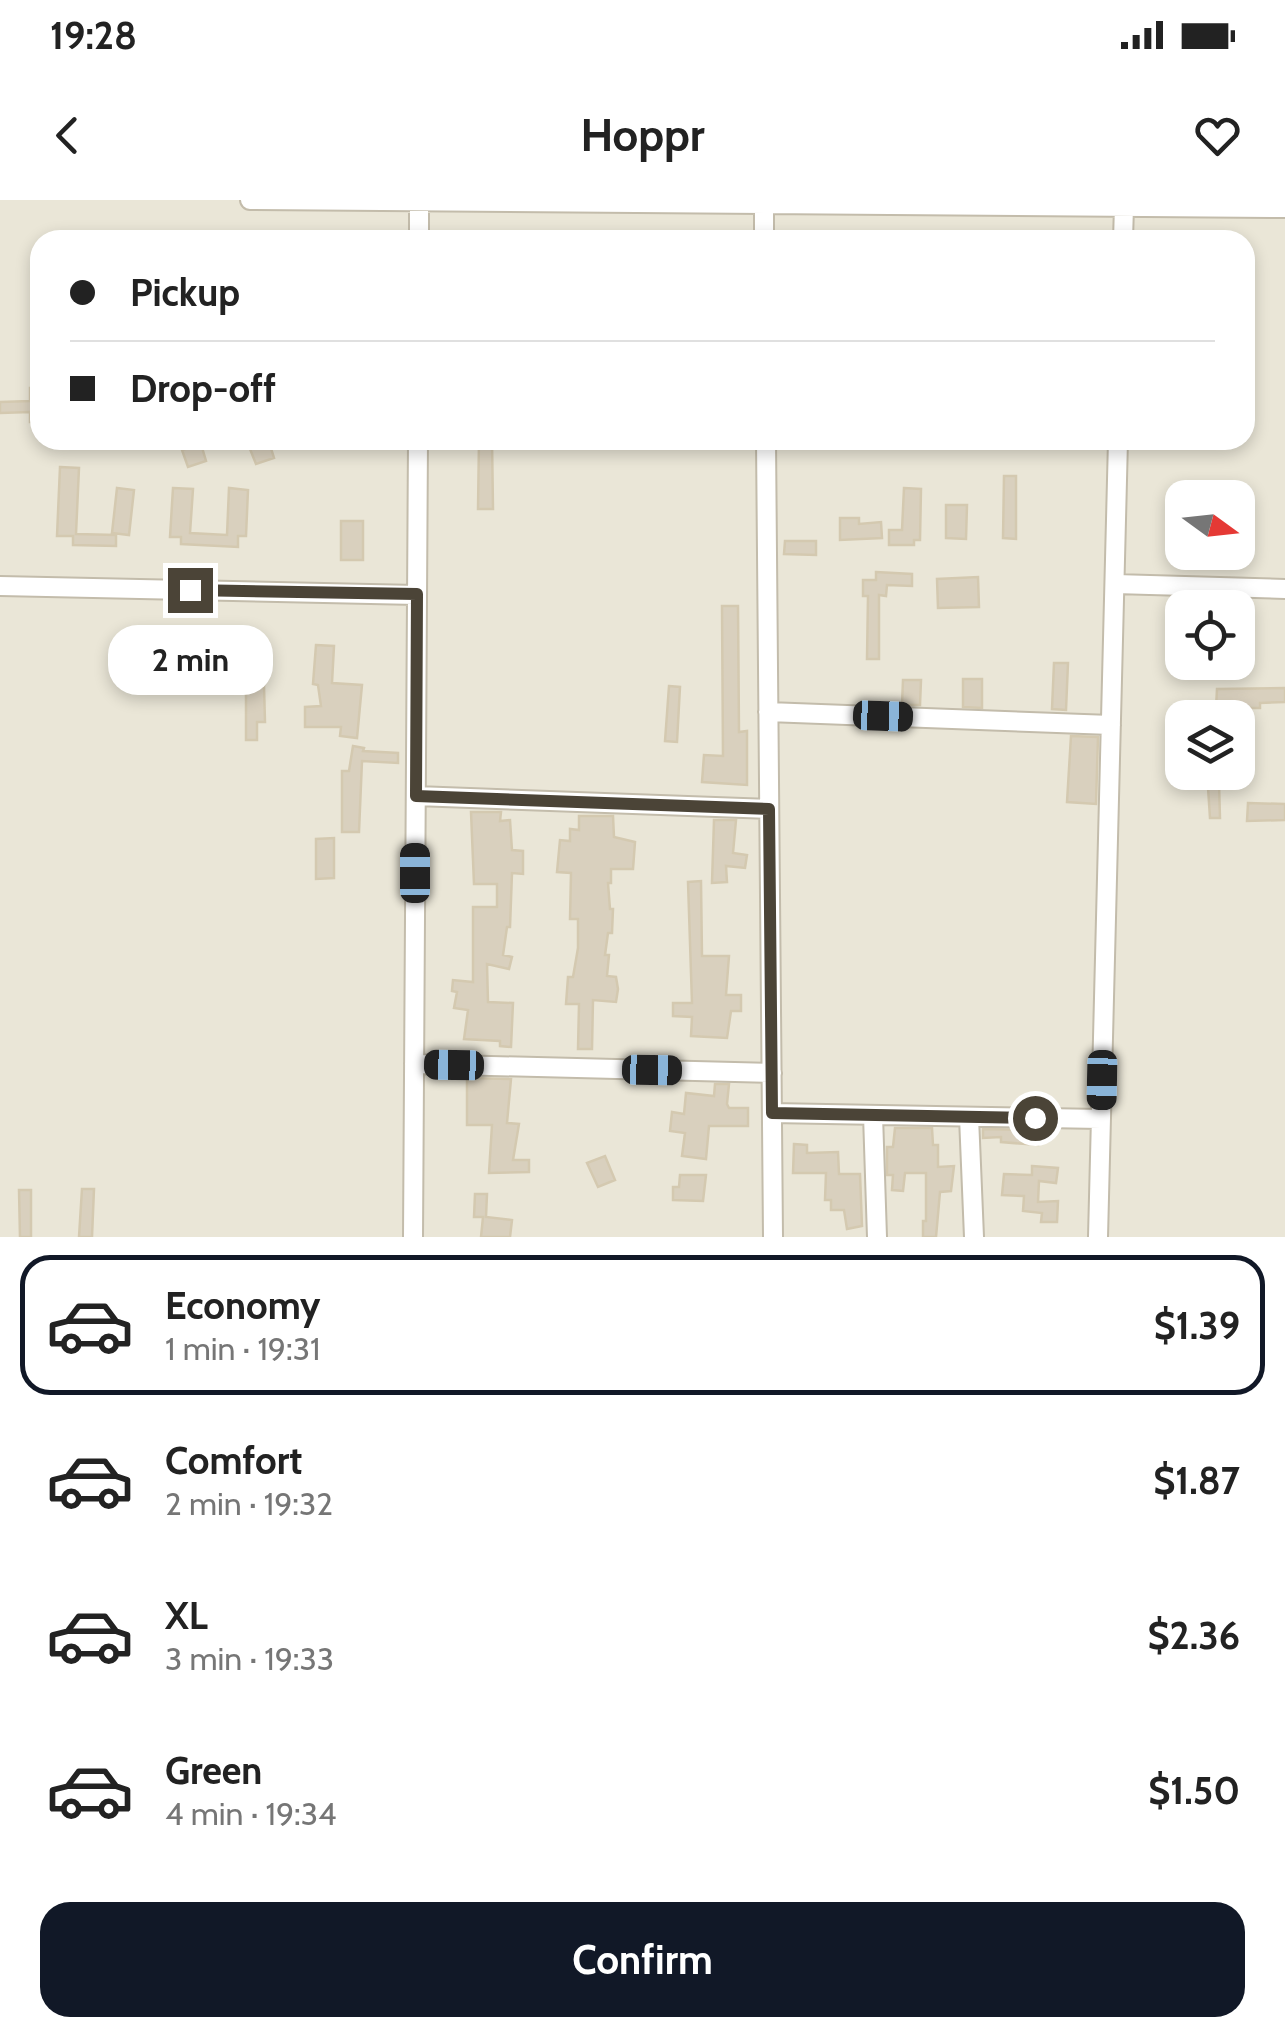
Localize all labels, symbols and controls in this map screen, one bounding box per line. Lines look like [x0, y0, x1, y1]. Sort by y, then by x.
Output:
text: 19:28 [50, 12, 137, 59]
icon: back [40, 108, 95, 163]
text: Hoppr [580, 108, 705, 162]
icon: heart [1190, 108, 1245, 163]
text: Pickup [130, 269, 240, 316]
text: Drop-off [130, 365, 276, 412]
north arrow [1165, 480, 1255, 570]
map controls [1165, 480, 1255, 790]
route end [168, 568, 213, 613]
button: locate [1165, 590, 1255, 680]
callout: 2 min [108, 625, 272, 695]
text: 2 min [152, 640, 229, 679]
car [852, 700, 914, 732]
button: layers [1165, 700, 1255, 790]
car [400, 843, 430, 903]
car [424, 1049, 484, 1081]
car [1086, 1050, 1118, 1110]
car [622, 1054, 682, 1086]
route start [1013, 1096, 1058, 1141]
icon: car [45, 1280, 135, 1370]
text: Economy [165, 1282, 320, 1329]
text: $1.39 [1154, 1302, 1240, 1349]
text: 1 min · 19:31 [165, 1329, 320, 1368]
icon: car [45, 1435, 135, 1525]
text: Comfort [165, 1437, 302, 1484]
text: $1.87 [1153, 1457, 1240, 1504]
text: 2 min · 19:32 [165, 1484, 333, 1523]
icon: car [45, 1590, 135, 1680]
text: XL [165, 1592, 208, 1639]
text: $2.36 [1148, 1612, 1240, 1659]
text: 3 min · 19:33 [165, 1639, 334, 1678]
icon: car [45, 1745, 135, 1835]
text: Green [165, 1747, 262, 1794]
text: $1.50 [1148, 1767, 1240, 1814]
text: 4 min · 19:34 [165, 1794, 337, 1833]
button: Confirm [40, 1902, 1245, 2017]

